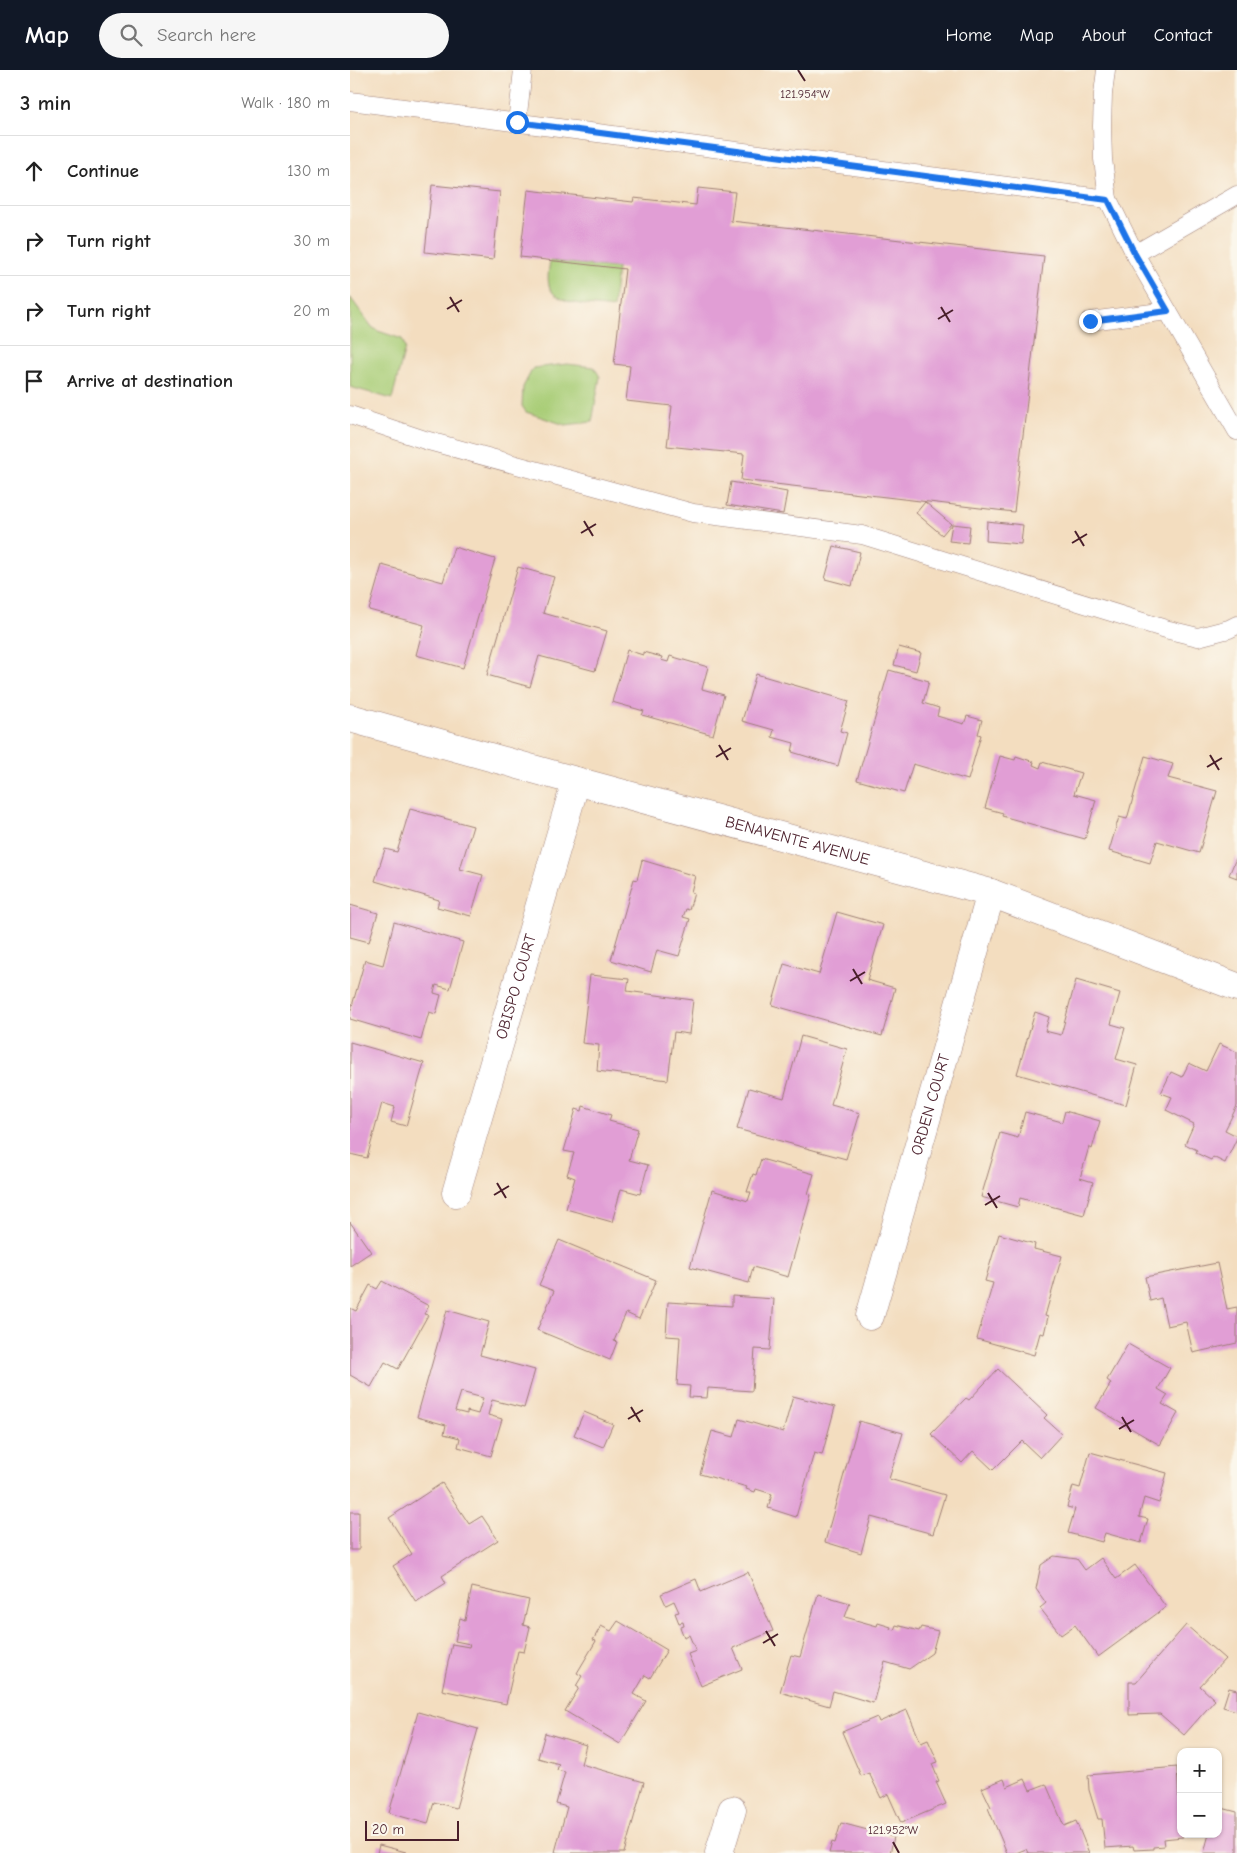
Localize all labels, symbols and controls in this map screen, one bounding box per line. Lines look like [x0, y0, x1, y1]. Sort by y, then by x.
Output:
search box [99, 13, 449, 58]
text: Map [25, 21, 69, 49]
icon: search [117, 21, 145, 49]
text: Search here [157, 24, 256, 46]
text: Home [945, 25, 992, 46]
text: Map [1020, 25, 1054, 46]
text: About [1082, 25, 1126, 46]
text: Contact [1154, 25, 1212, 46]
text: 121.954°W [780, 87, 830, 101]
text: 3 min [20, 91, 71, 115]
text: Walk · 180 m [241, 94, 330, 112]
route start [506, 111, 529, 134]
icon: ahead [20, 157, 48, 185]
text: Continue [67, 160, 139, 182]
text: 130 m [287, 162, 330, 180]
icon: right [20, 227, 48, 255]
text: Turn right [67, 230, 151, 252]
text: 30 m [294, 232, 330, 250]
icon: right [20, 297, 48, 325]
text: Turn right [67, 300, 151, 322]
text: 20 m [293, 302, 330, 320]
route end [1079, 310, 1102, 333]
icon: arrive [20, 367, 48, 395]
text: Arrive at destination [67, 370, 233, 392]
street label: BENAVENTE AVENUE [723, 813, 872, 869]
street label: OBISPO COURT [492, 931, 540, 1041]
street label: ORDEN COURT [907, 1051, 954, 1157]
map controls [1177, 1748, 1222, 1838]
button: + [1177, 1748, 1222, 1793]
button: − [1177, 1793, 1222, 1838]
scale bar [365, 1818, 459, 1841]
text: 20 m [372, 1821, 404, 1838]
text: 121.952°W [868, 1823, 919, 1837]

